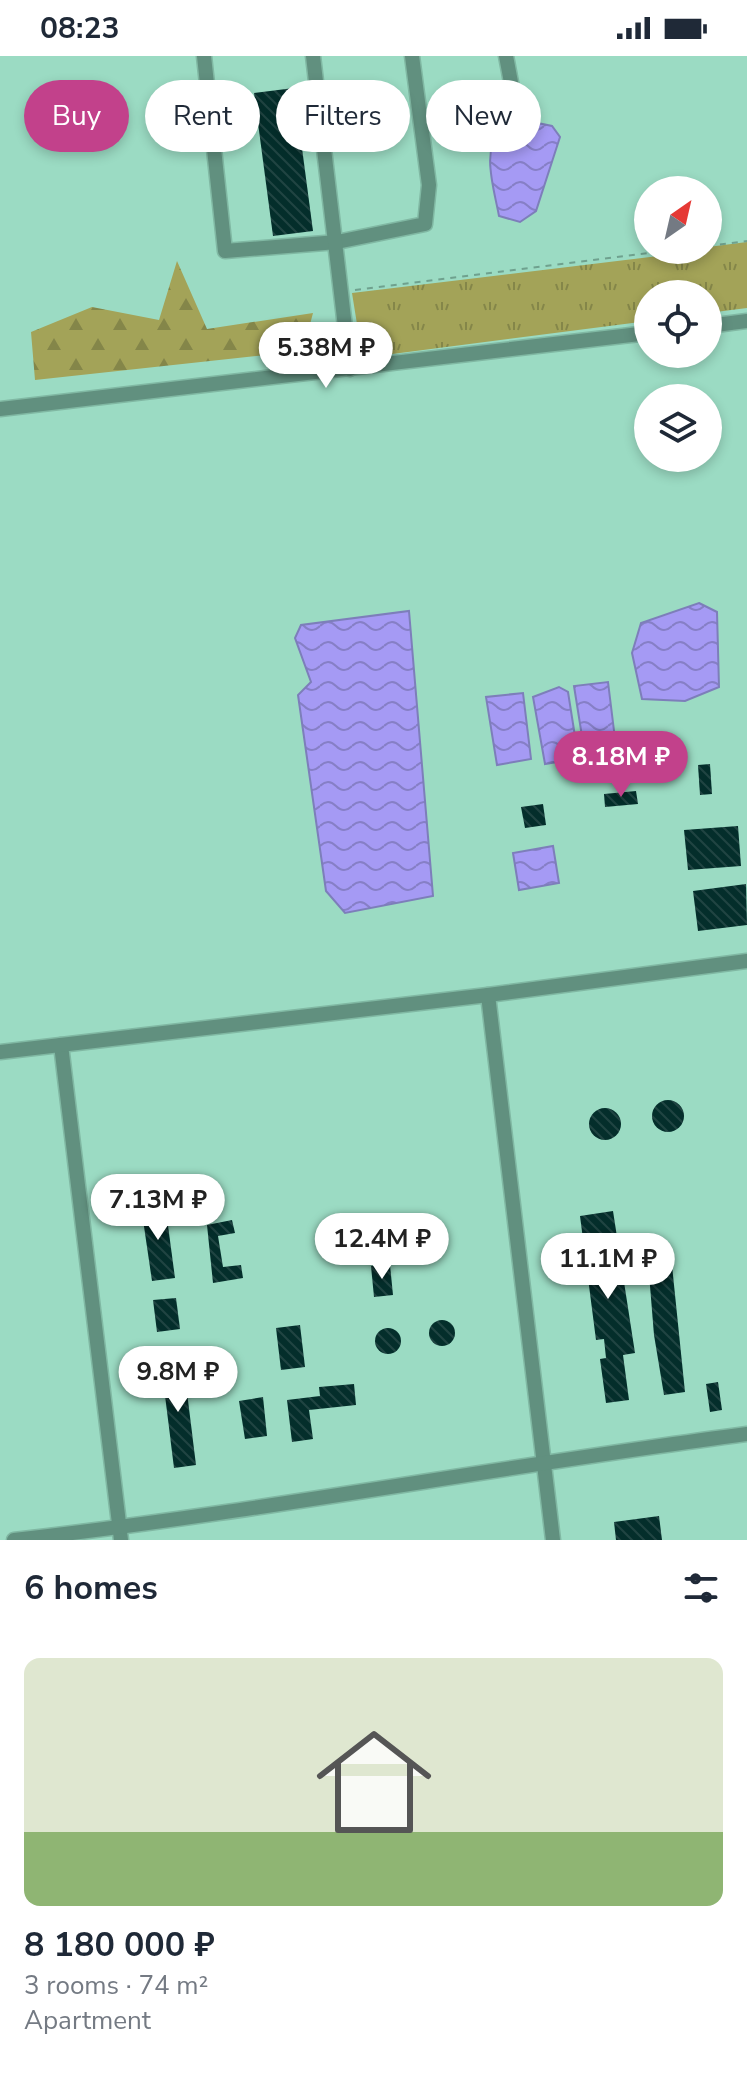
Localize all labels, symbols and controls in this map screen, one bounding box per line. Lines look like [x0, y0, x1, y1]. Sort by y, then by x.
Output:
text: 08:23 [40, 8, 119, 49]
chip: Buy [24, 80, 129, 152]
chip: Rent [145, 80, 260, 152]
chip: Filters [276, 80, 410, 152]
chip: New [426, 80, 541, 152]
north arrow [634, 176, 722, 264]
map controls [634, 176, 722, 472]
button: locate [634, 280, 722, 368]
pin: 5.38M ₽ [252, 322, 400, 390]
text: 5.38M ₽ [277, 330, 375, 365]
button: layers [634, 384, 722, 472]
pin: 8.18M ₽ [547, 731, 695, 799]
text: 8.18M ₽ [572, 739, 670, 774]
pin: 7.13M ₽ [84, 1174, 232, 1242]
text: 7.13M ₽ [109, 1182, 207, 1217]
pin: 12.4M ₽ [308, 1213, 456, 1281]
text: 12.4M ₽ [333, 1221, 431, 1256]
pin: 11.1M ₽ [534, 1233, 682, 1301]
text: 11.1M ₽ [559, 1241, 657, 1276]
pin: 9.8M ₽ [113, 1346, 243, 1414]
text: 9.8M ₽ [137, 1354, 219, 1389]
text: 6 homes [24, 1565, 158, 1611]
icon: filters [679, 1566, 723, 1610]
icon: home [302, 1710, 446, 1854]
text: 8 180 000 ₽ [24, 1922, 215, 1968]
text: 3 rooms · 74 m² [24, 1968, 208, 2003]
text: Apartment [24, 2003, 151, 2038]

